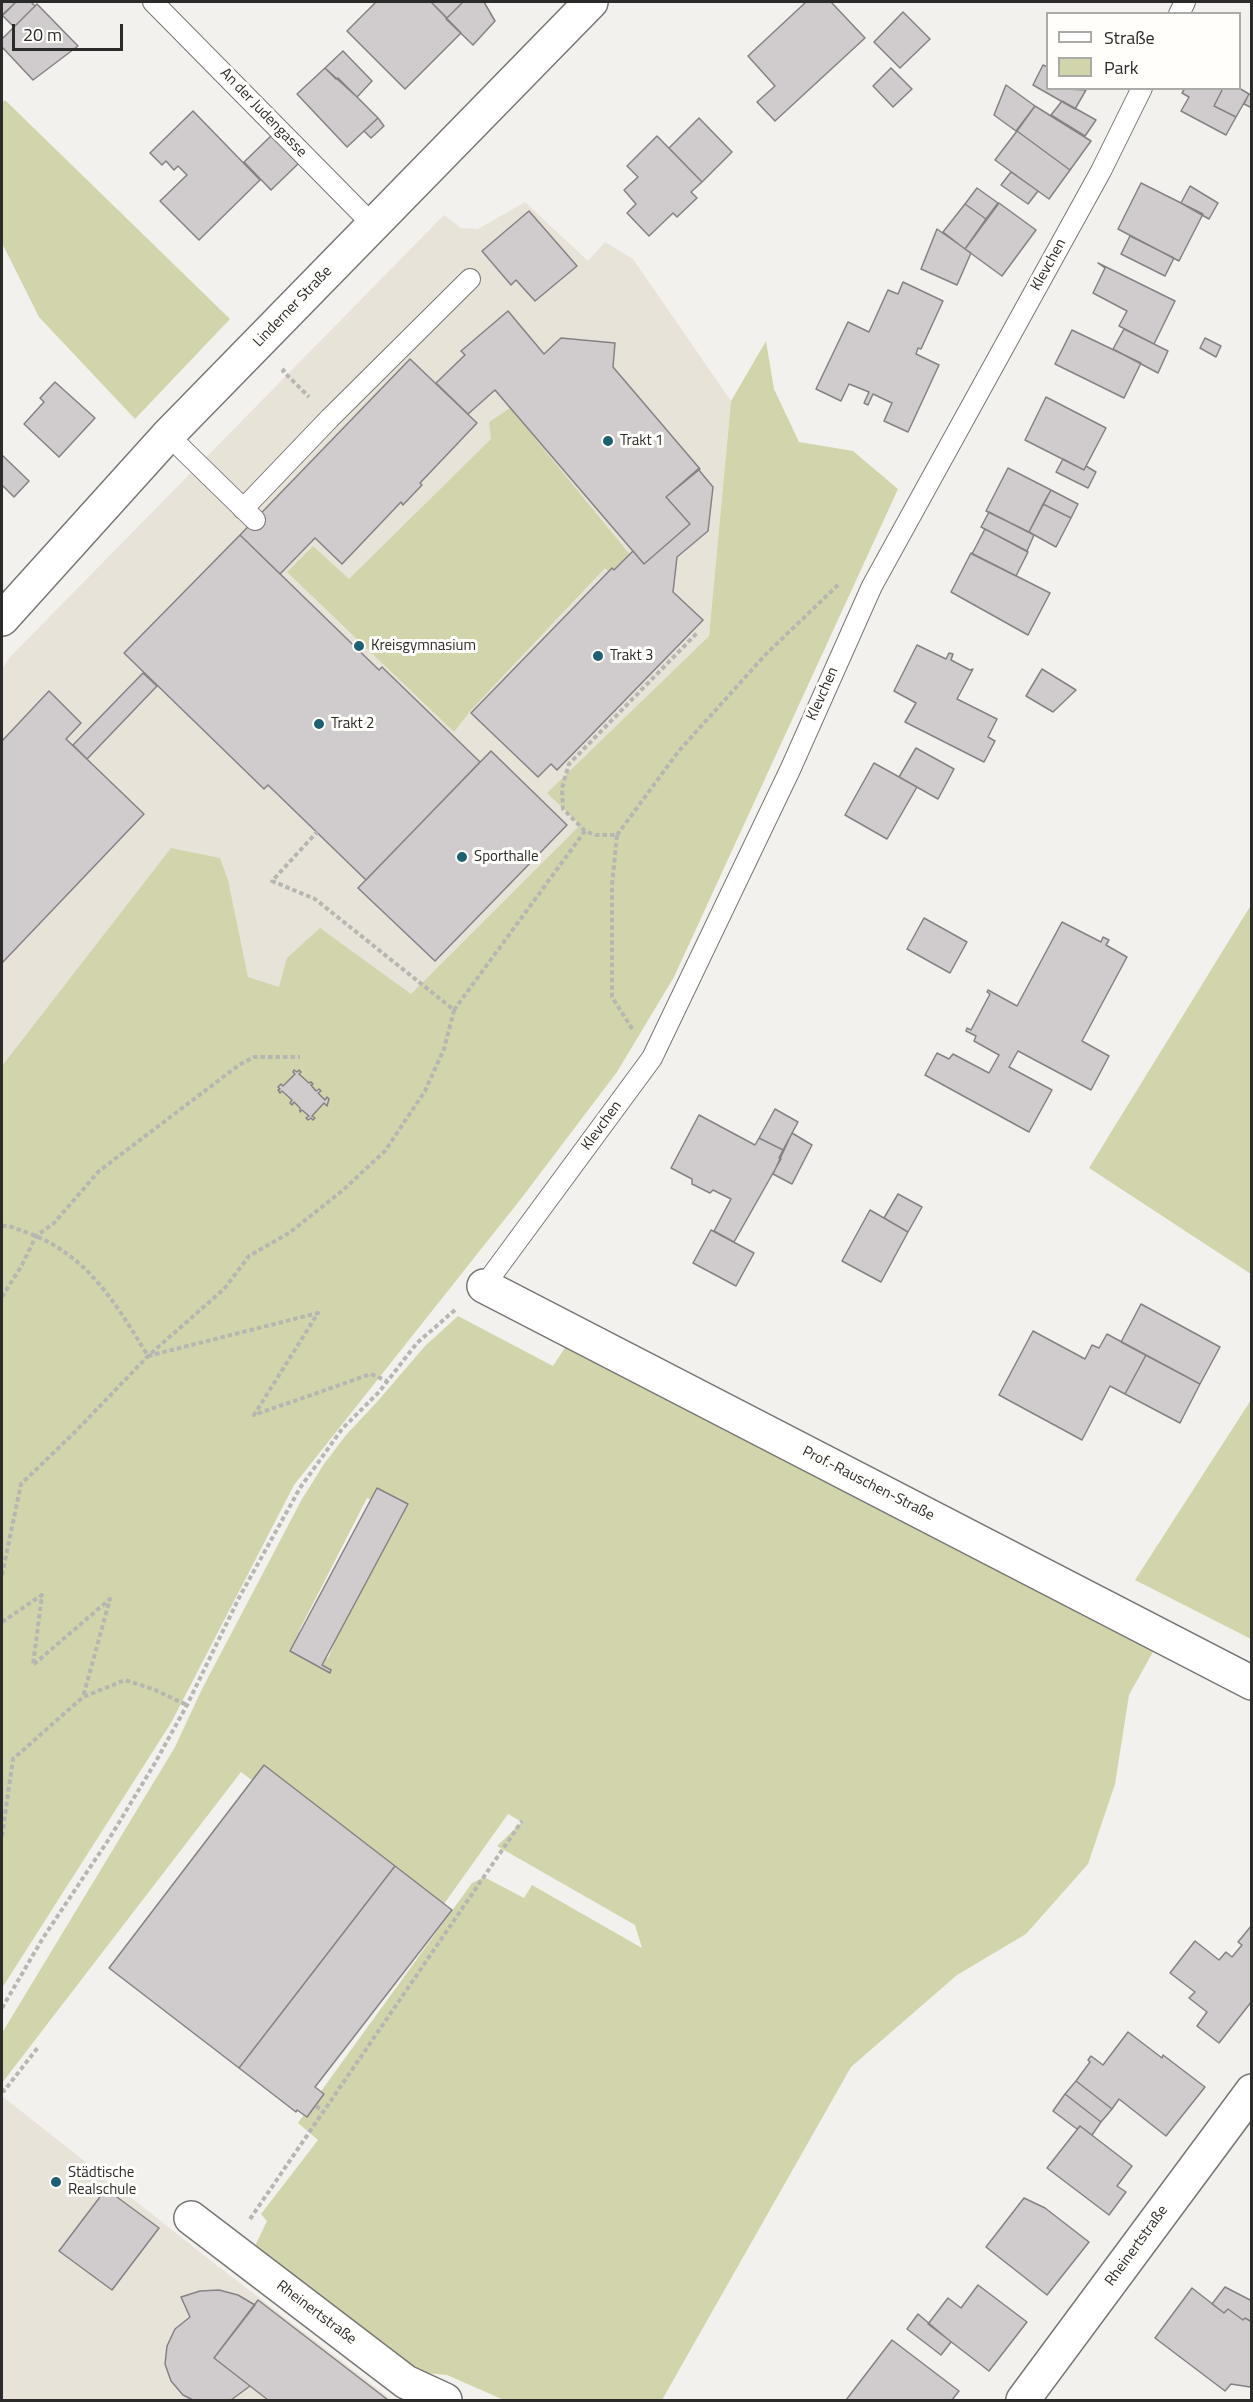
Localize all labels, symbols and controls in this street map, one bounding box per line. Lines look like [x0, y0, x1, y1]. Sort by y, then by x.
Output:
scale bar [15, 12, 126, 50]
legend [1046, 12, 1241, 90]
text: 20 m [23, 21, 62, 48]
text: Straße [1104, 24, 1155, 51]
text: Park [1104, 54, 1138, 81]
street label: An der Judengasse [216, 65, 310, 161]
street label: Klevchen [1027, 236, 1071, 294]
street label: Linderner Straße [250, 263, 336, 351]
place label: Trakt 1 [620, 432, 663, 450]
marker: Trakt 1 [601, 434, 615, 448]
place label: Kreisgymnasium [371, 637, 476, 655]
marker: Kreisgymnasium [352, 639, 366, 653]
place label: Trakt 3 [610, 647, 653, 665]
marker: Trakt 3 [591, 649, 605, 663]
street label: Klevchen [803, 664, 843, 724]
place label: Trakt 2 [331, 715, 374, 733]
marker: Trakt 2 [312, 717, 326, 731]
place label: Sporthalle [474, 848, 538, 866]
marker: Sporthalle [455, 850, 469, 864]
street label: Klevchen [578, 1098, 626, 1154]
street label: Prof.-Rauschen-Straße [799, 1443, 937, 1525]
place label: Städtische Realschule [68, 2164, 136, 2199]
marker: Städtische Realschule [49, 2175, 63, 2189]
street label: Rheinertstraße [1102, 2202, 1172, 2290]
street label: Rheinertstraße [273, 2277, 359, 2349]

